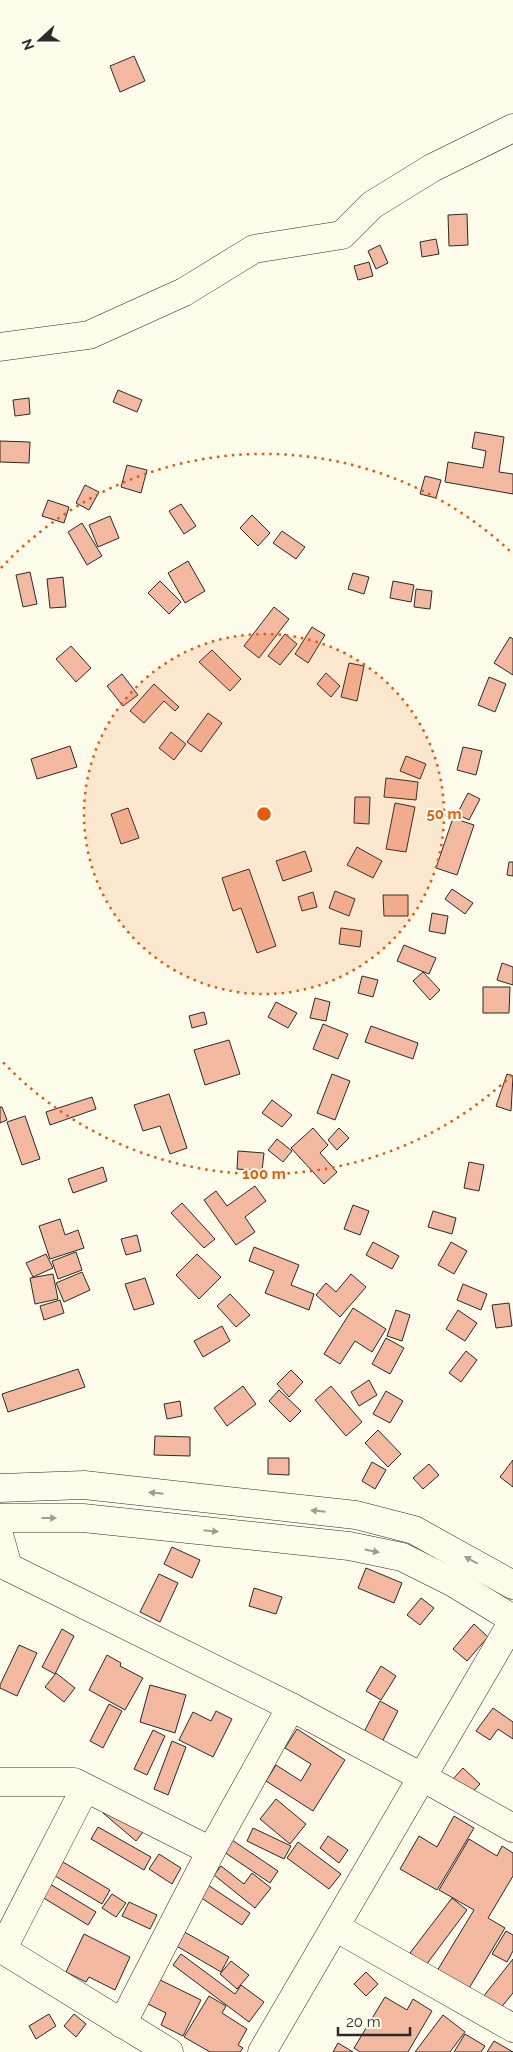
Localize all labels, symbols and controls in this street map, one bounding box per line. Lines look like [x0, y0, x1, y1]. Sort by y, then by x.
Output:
north arrow [15, 15, 65, 65]
text: N [18, 37, 37, 53]
centre of rings [255, 805, 273, 823]
text: 50 m [426, 805, 462, 823]
text: 100 m [242, 1165, 286, 1183]
one-way arrow [148, 1489, 164, 1497]
one-way arrow [310, 1507, 326, 1515]
one-way arrow [41, 1514, 57, 1522]
one-way arrow [203, 1528, 219, 1536]
one-way arrow [364, 1547, 380, 1555]
one-way arrow [464, 1556, 477, 1565]
scale bar [338, 2004, 410, 2036]
text: 20 m [346, 2013, 381, 2031]

